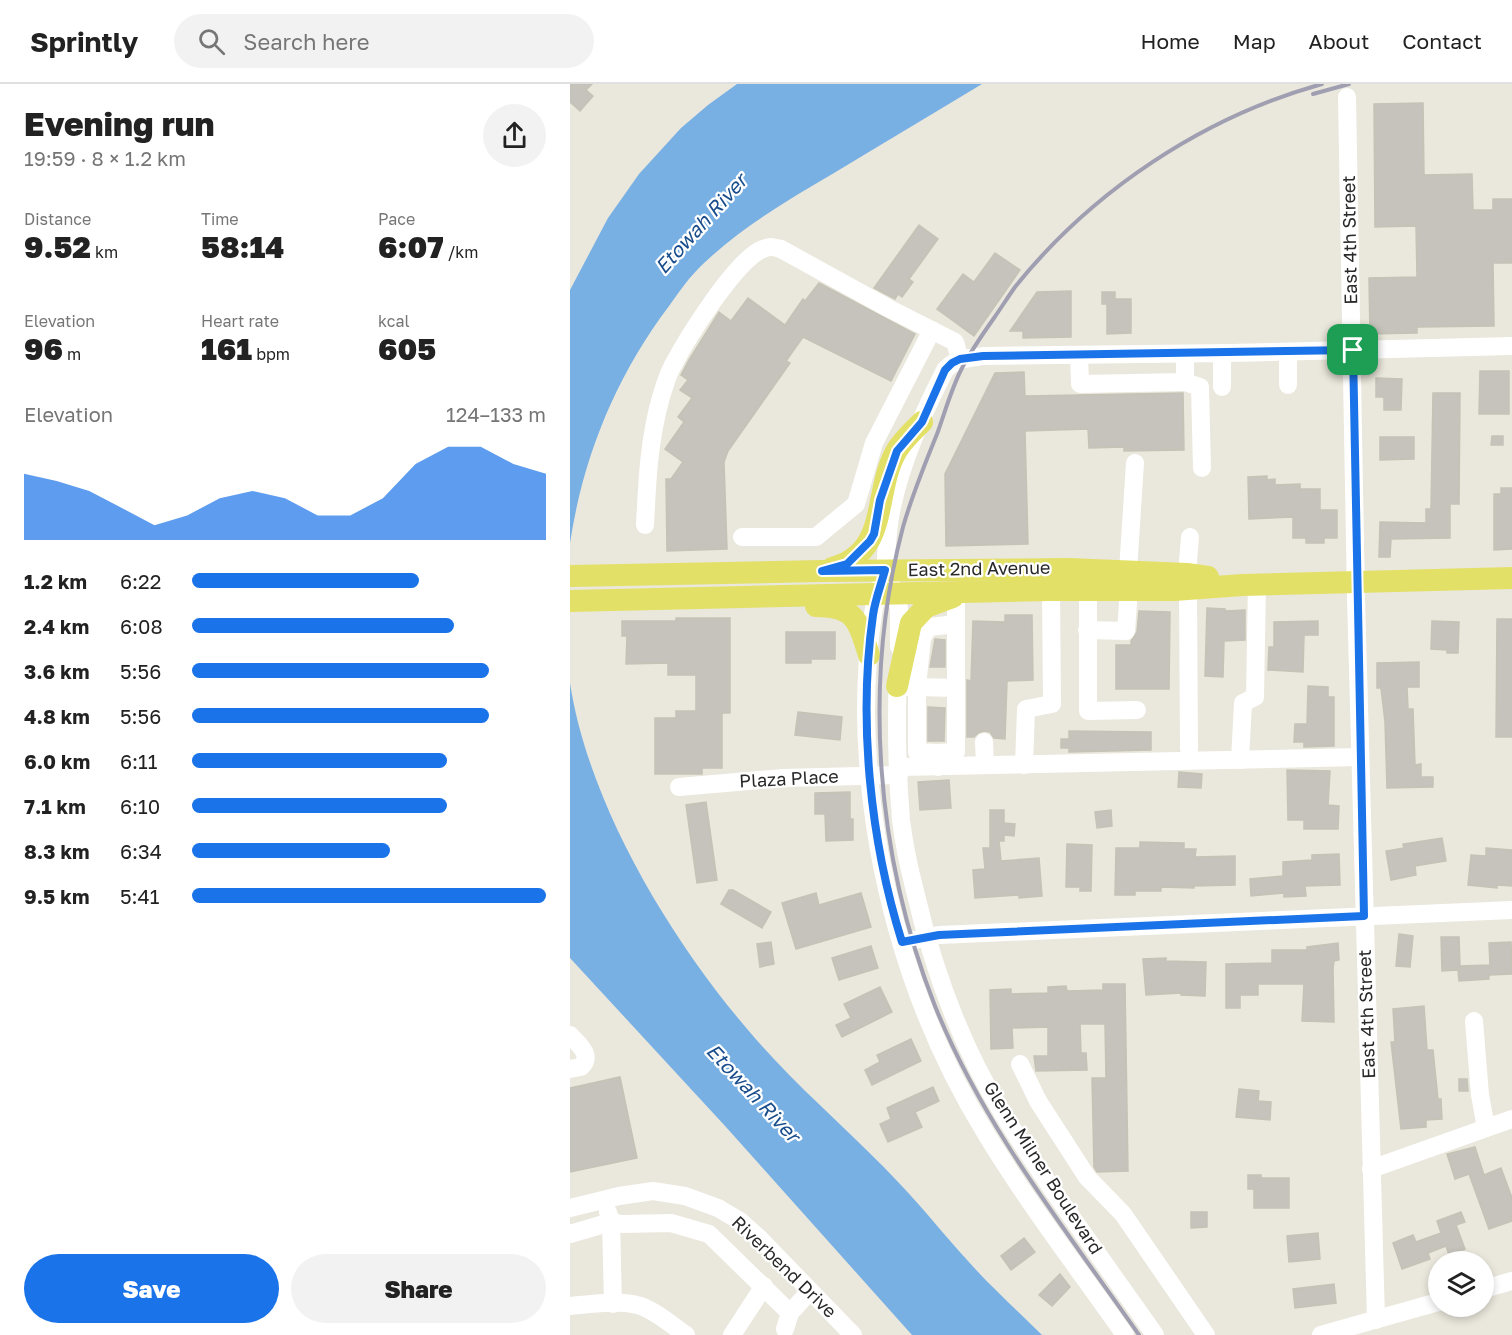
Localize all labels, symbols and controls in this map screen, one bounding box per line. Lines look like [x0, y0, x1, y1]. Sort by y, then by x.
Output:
search box [174, 14, 594, 68]
text: Sprintly [30, 25, 138, 58]
icon: search [195, 25, 228, 58]
text: Search here [243, 28, 369, 55]
text: Home [1140, 28, 1200, 54]
text: Map [1233, 28, 1276, 54]
text: About [1309, 28, 1369, 54]
text: Contact [1402, 28, 1482, 54]
text: Evening run [24, 104, 215, 143]
button: share [483, 104, 546, 167]
text: 19:59 · 8 × 1.2 km [24, 146, 186, 170]
water label: Etowah River [649, 166, 753, 278]
street label: East 4th Street [1337, 175, 1361, 305]
text: Distance [24, 209, 91, 229]
text: Time [201, 209, 239, 229]
text: Pace [378, 209, 415, 229]
text: 9.52 [24, 229, 91, 265]
text: 58:14 [201, 229, 284, 265]
text: 6:07 [378, 229, 444, 265]
text: km [91, 242, 118, 262]
text: /km [444, 242, 479, 262]
text: Elevation [24, 311, 95, 331]
text: Heart rate [201, 311, 279, 331]
text: kcal [378, 311, 410, 331]
pin [1327, 324, 1378, 375]
text: 96 [24, 331, 63, 367]
text: 161 [201, 331, 252, 367]
text: 605 [378, 331, 436, 367]
icon: arrive [1336, 333, 1369, 366]
text: m [63, 344, 81, 364]
text: bpm [252, 344, 290, 364]
text: Elevation [24, 402, 113, 426]
text: 124–133 m [446, 402, 546, 426]
street label: East 2nd Avenue [907, 556, 1051, 580]
text: 1.2 km [24, 569, 87, 593]
text: 6:22 [120, 569, 161, 593]
text: 2.4 km [24, 614, 89, 638]
text: 6:08 [120, 614, 163, 638]
text: 3.6 km [24, 659, 89, 683]
text: 5:56 [120, 659, 161, 683]
text: 4.8 km [24, 704, 90, 728]
text: 5:56 [120, 704, 161, 728]
text: 6.0 km [24, 749, 90, 773]
text: 6:11 [120, 749, 158, 773]
street label: Plaza Place [739, 764, 839, 792]
text: 7.1 km [24, 794, 86, 818]
text: 6:10 [120, 794, 160, 818]
text: 8.3 km [24, 839, 90, 863]
text: 6:34 [120, 839, 162, 863]
text: 9.5 km [24, 884, 89, 908]
text: 5:41 [120, 884, 160, 908]
street label: East 4th Street [1353, 949, 1379, 1079]
water label: Etowah River [702, 1038, 808, 1149]
street label: Glenn Milner Boulevard [980, 1077, 1108, 1258]
street label: Riverbend Drive [728, 1211, 842, 1322]
map controls [1428, 1251, 1494, 1317]
button: layers [1428, 1251, 1494, 1317]
button: Save [24, 1254, 279, 1323]
button: Share [291, 1254, 546, 1323]

